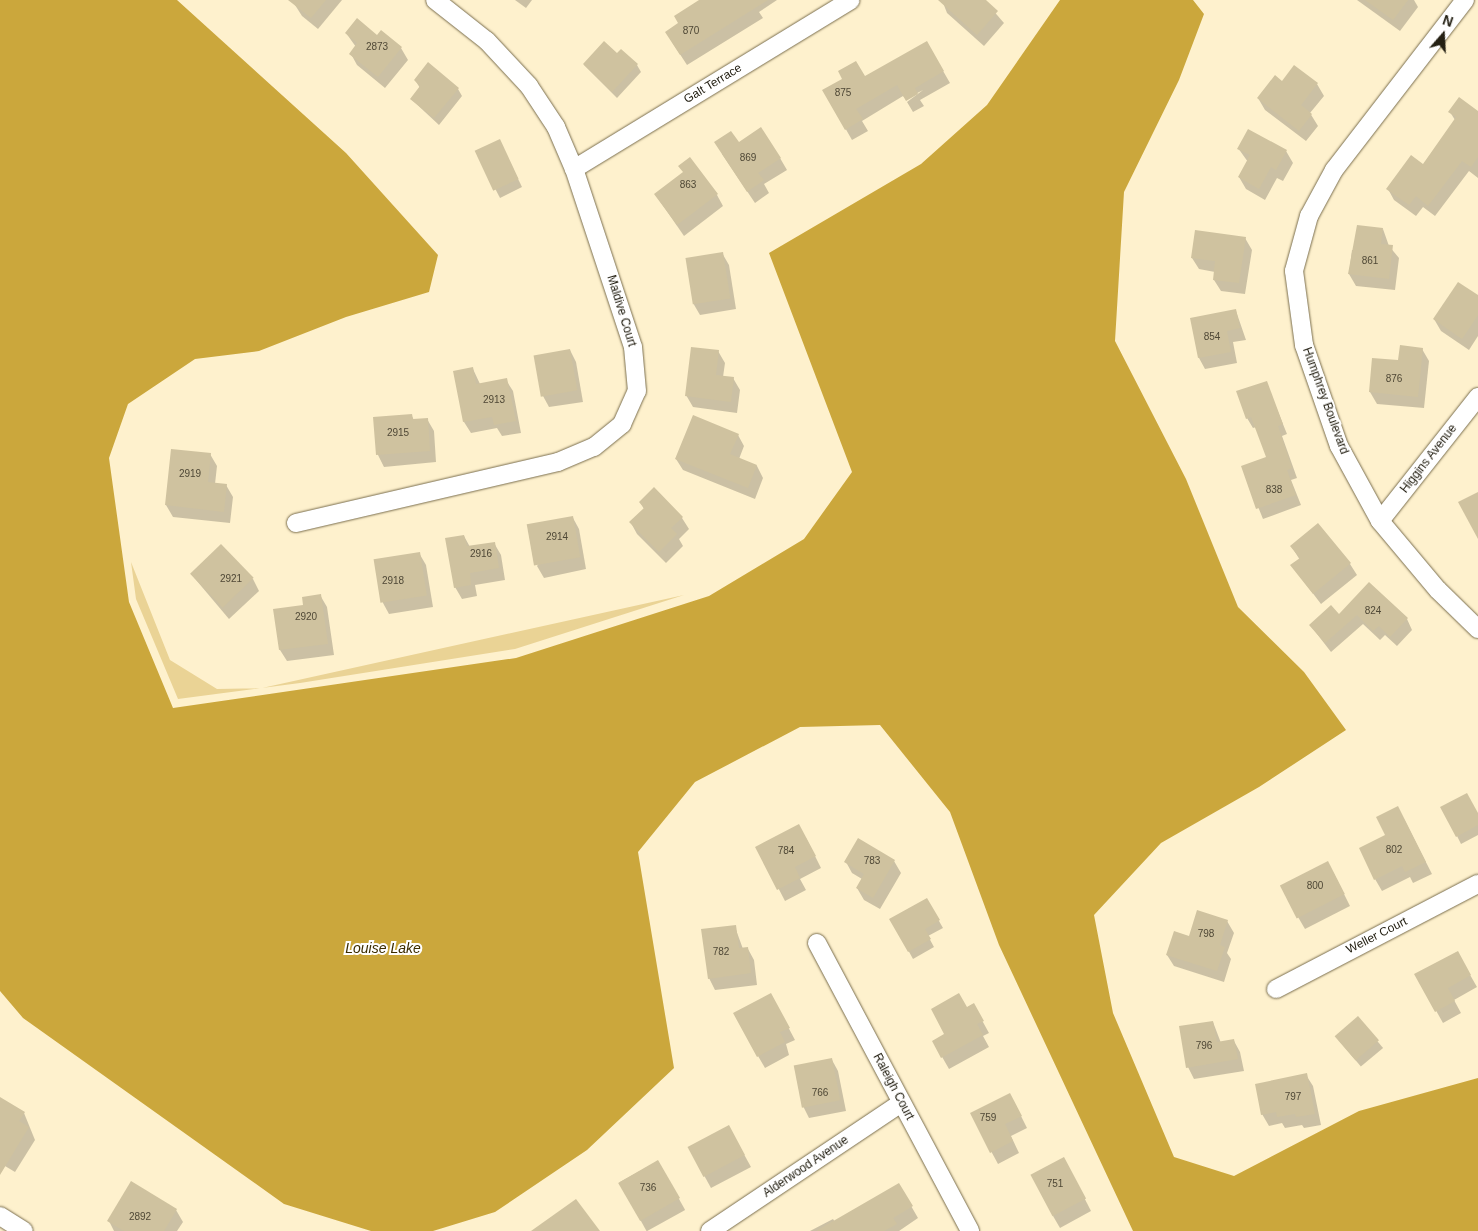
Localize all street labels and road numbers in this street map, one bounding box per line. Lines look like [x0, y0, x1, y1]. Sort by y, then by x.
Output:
street label: Galt Terrace [681, 61, 745, 107]
street label: Maldive Court [603, 273, 639, 349]
street label: Humphrey Boulevard [1299, 346, 1351, 456]
street label: Higgins Avenue [1398, 422, 1460, 496]
street label: Weller Court [1344, 914, 1410, 958]
street label: Raleigh Court [869, 1051, 917, 1123]
street label: Alderwood Avenue [760, 1133, 852, 1201]

